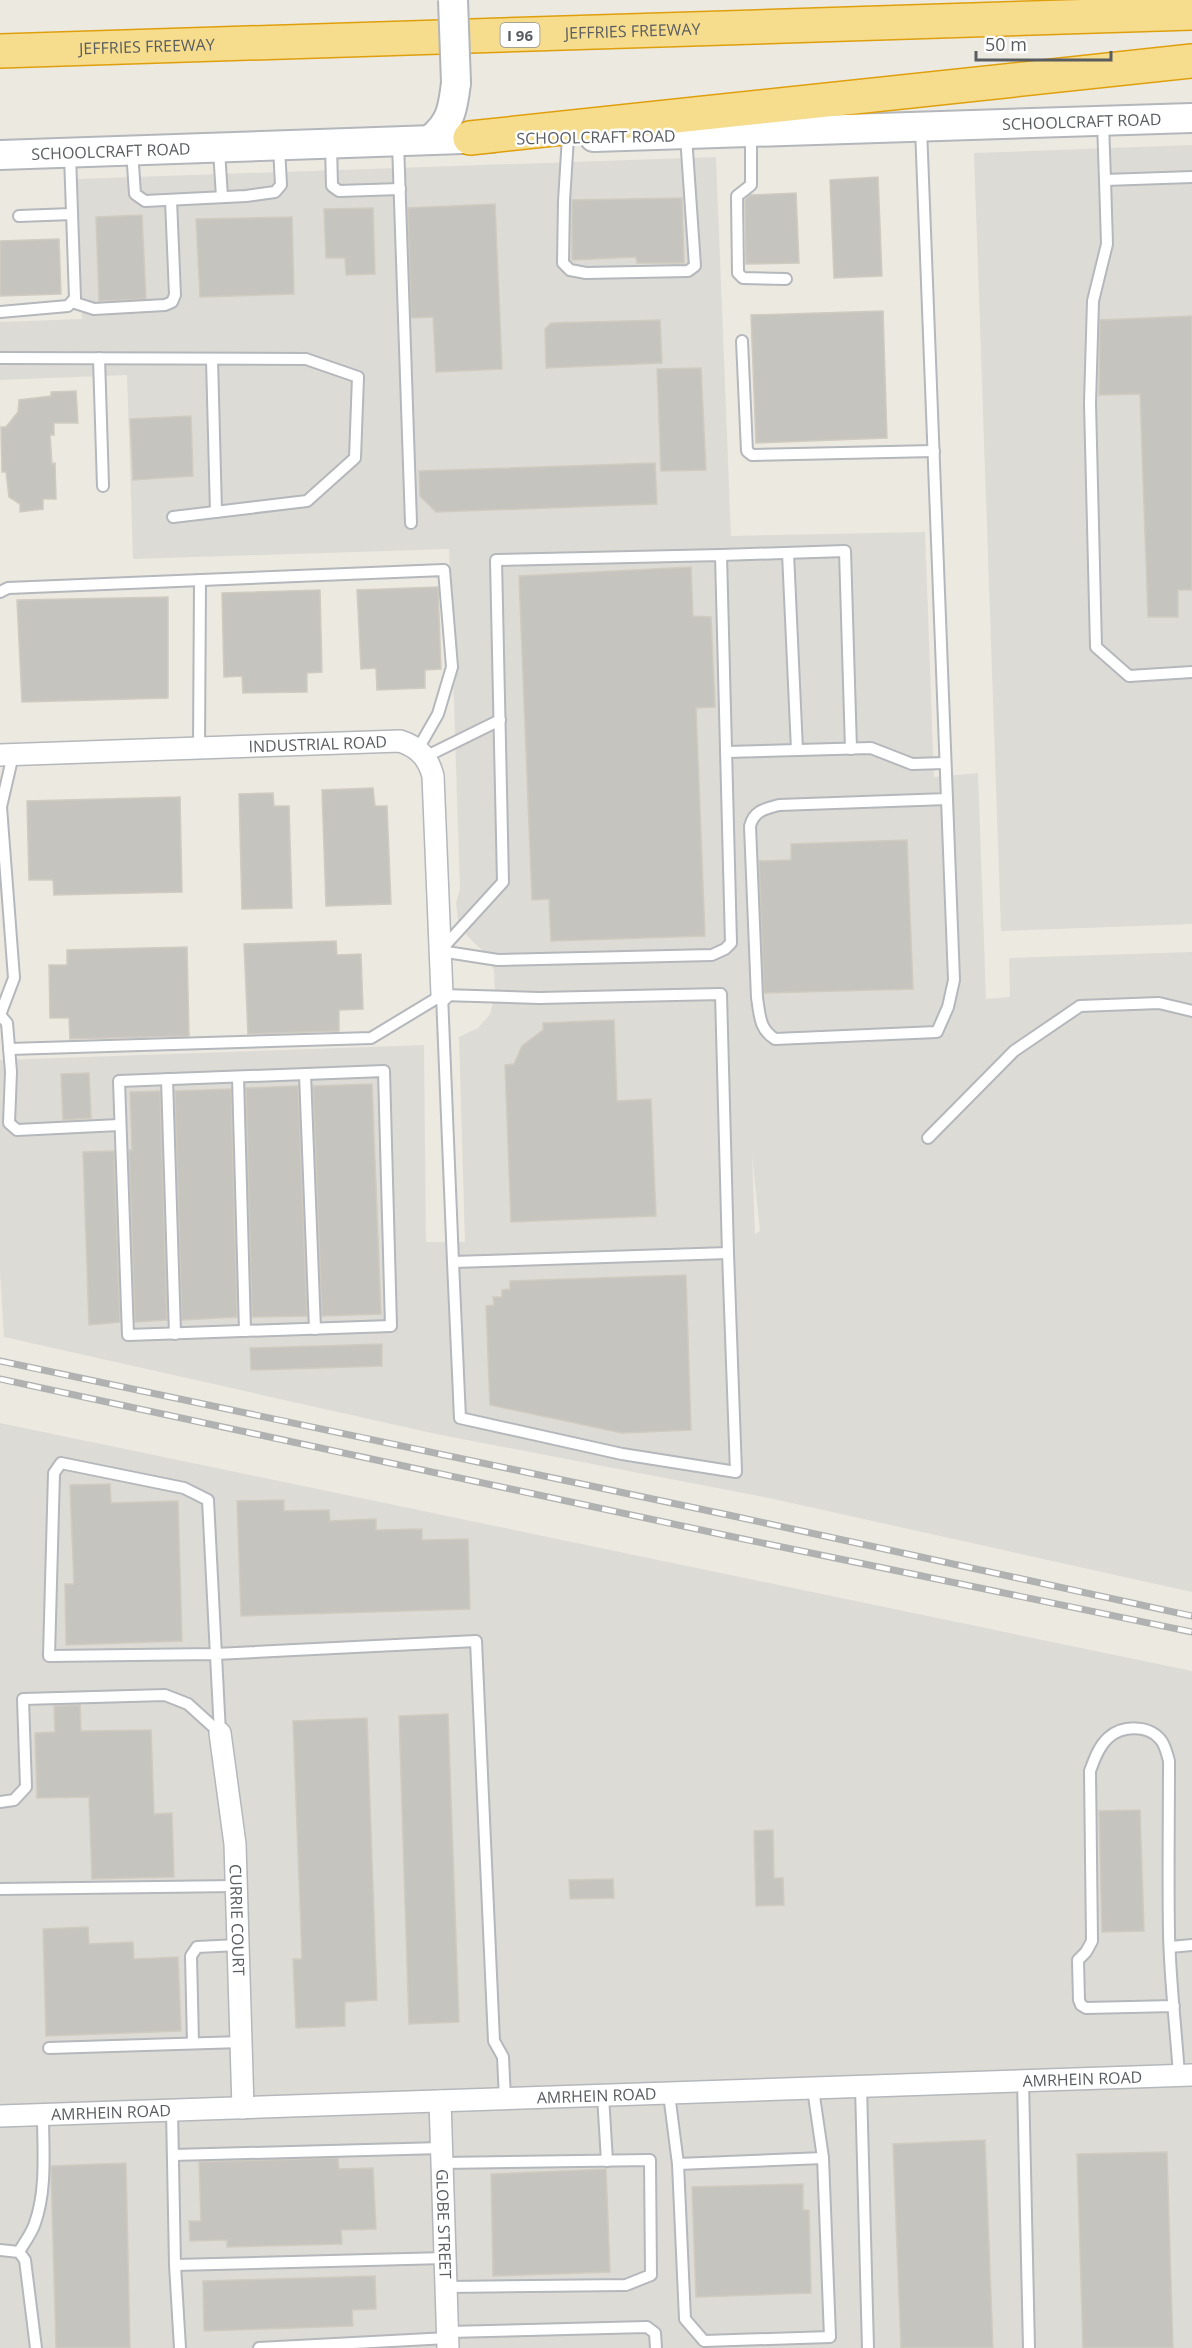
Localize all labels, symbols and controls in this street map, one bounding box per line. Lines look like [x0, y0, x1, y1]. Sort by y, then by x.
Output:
street label: JEFFRIES FREEWAY [563, 18, 701, 44]
road number: I 96 [500, 23, 540, 47]
scale bar [976, 24, 1111, 62]
text: 50 m [985, 32, 1027, 56]
street label: JEFFRIES FREEWAY [77, 33, 215, 60]
street label: SCHOOLCRAFT ROAD [1002, 108, 1162, 135]
street label: SCHOOLCRAFT ROAD [516, 125, 676, 149]
street label: SCHOOLCRAFT ROAD [31, 137, 191, 165]
street label: INDUSTRIAL ROAD [248, 730, 387, 757]
street label: CURRIE COURT [225, 1864, 250, 1976]
street label: AMRHEIN ROAD [1022, 2066, 1143, 2092]
street label: AMRHEIN ROAD [536, 2082, 657, 2109]
street label: AMRHEIN ROAD [51, 2099, 171, 2125]
street label: GLOBE STREET [431, 2169, 457, 2279]

